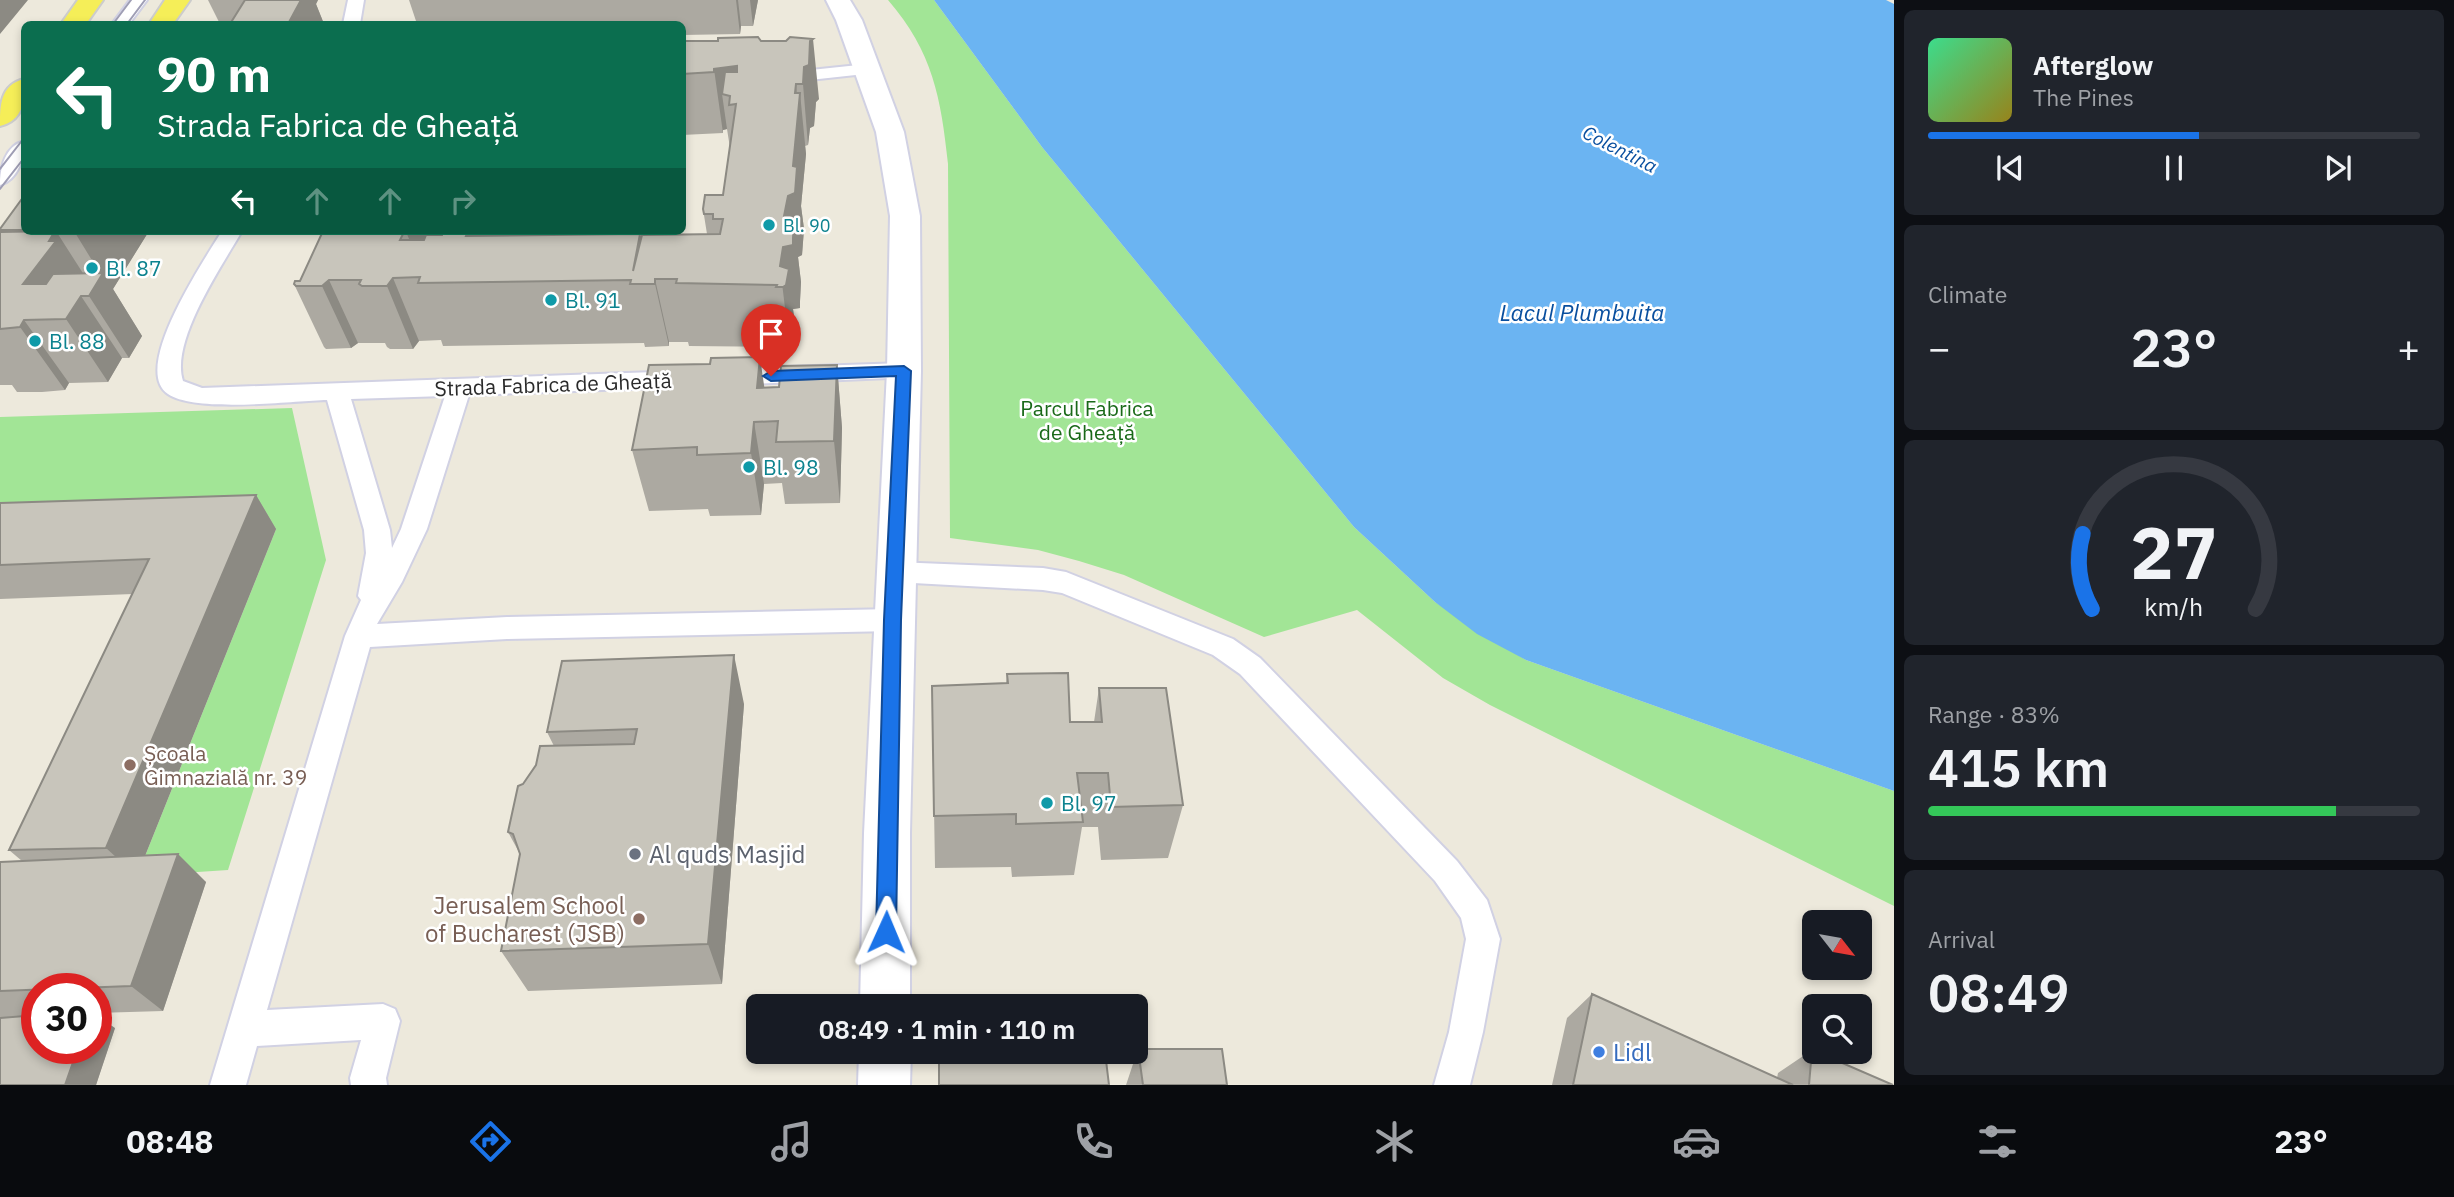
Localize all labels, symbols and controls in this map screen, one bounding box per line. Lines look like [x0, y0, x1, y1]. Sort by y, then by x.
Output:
text: 90 m [157, 42, 271, 105]
text: Afterglow [2033, 48, 2153, 82]
icon: left [42, 49, 133, 140]
text: The Pines [2033, 82, 2134, 112]
text: Strada Fabrica de Gheață [157, 104, 519, 146]
water label: Colentina [1579, 120, 1661, 178]
icon: previous [1991, 149, 2029, 187]
icon: pause [2155, 149, 2193, 187]
icon: next [2319, 149, 2357, 187]
icon: left [225, 182, 263, 220]
icon: ahead [298, 182, 336, 220]
icon: ahead [371, 182, 409, 220]
icon: right [444, 182, 482, 220]
place label: Bl. 90 [783, 214, 831, 237]
marker: Bl. 90 [761, 217, 777, 233]
place label: Bl. 87 [106, 254, 162, 282]
marker: Bl. 87 [84, 260, 100, 276]
text: Climate [1928, 279, 2007, 309]
place label: Bl. 91 [565, 286, 621, 314]
marker: Bl. 91 [543, 292, 559, 308]
water label: Lacul Plumbuita [1500, 297, 1664, 327]
pin [741, 304, 801, 376]
text: 23° [2131, 314, 2217, 381]
icon: arrive [752, 315, 790, 353]
text: − [1928, 323, 1951, 372]
text: + [2397, 323, 2420, 372]
place label: Bl. 88 [49, 327, 105, 355]
marker: Bl. 88 [27, 333, 43, 349]
street label: Strada Fabrica de Gheață [434, 366, 672, 402]
park label: Parcul Fabrica de Gheață [1020, 394, 1154, 446]
place label: Bl. 98 [763, 453, 819, 481]
marker: Bl. 98 [741, 459, 757, 475]
text: 27 [2130, 504, 2218, 599]
text: km/h [2145, 589, 2203, 622]
text: Range · 83% [1928, 699, 2060, 729]
text: 415 km [1928, 734, 2109, 801]
place label: Școala Gimnazială nr. 39 [144, 739, 307, 791]
marker: Școala Gimnazială nr. 39 [122, 757, 138, 773]
place label: Bl. 97 [1061, 789, 1117, 817]
marker: Bl. 97 [1039, 795, 1055, 811]
place label: Al quds Masjid [649, 838, 805, 870]
marker: Al quds Masjid [627, 846, 643, 862]
place label: Jerusalem School of Bucharest (JSB) [425, 889, 625, 949]
position arrow [849, 895, 923, 969]
north arrow [1802, 910, 1872, 980]
map controls [1802, 910, 1872, 1064]
marker: Jerusalem School of Bucharest (JSB) [631, 911, 647, 927]
text: Arrival [1928, 924, 1995, 954]
text: 08:49 [1928, 959, 2069, 1026]
speed limit sign: 30 [21, 973, 112, 1064]
button: search [1802, 994, 1872, 1064]
text: 08:49 · 1 min · 110 m [819, 1012, 1075, 1046]
place label: Lidl [1613, 1036, 1651, 1068]
marker: Lidl [1591, 1044, 1607, 1060]
icon: directions [466, 1117, 515, 1166]
icon: music [767, 1117, 816, 1166]
icon: phone [1069, 1117, 1118, 1166]
icon: climate [1370, 1117, 1419, 1166]
icon: car [1672, 1117, 1721, 1166]
icon: filters [1973, 1117, 2022, 1166]
text: 08:48 [126, 1120, 214, 1162]
text: 23° [2274, 1120, 2328, 1162]

